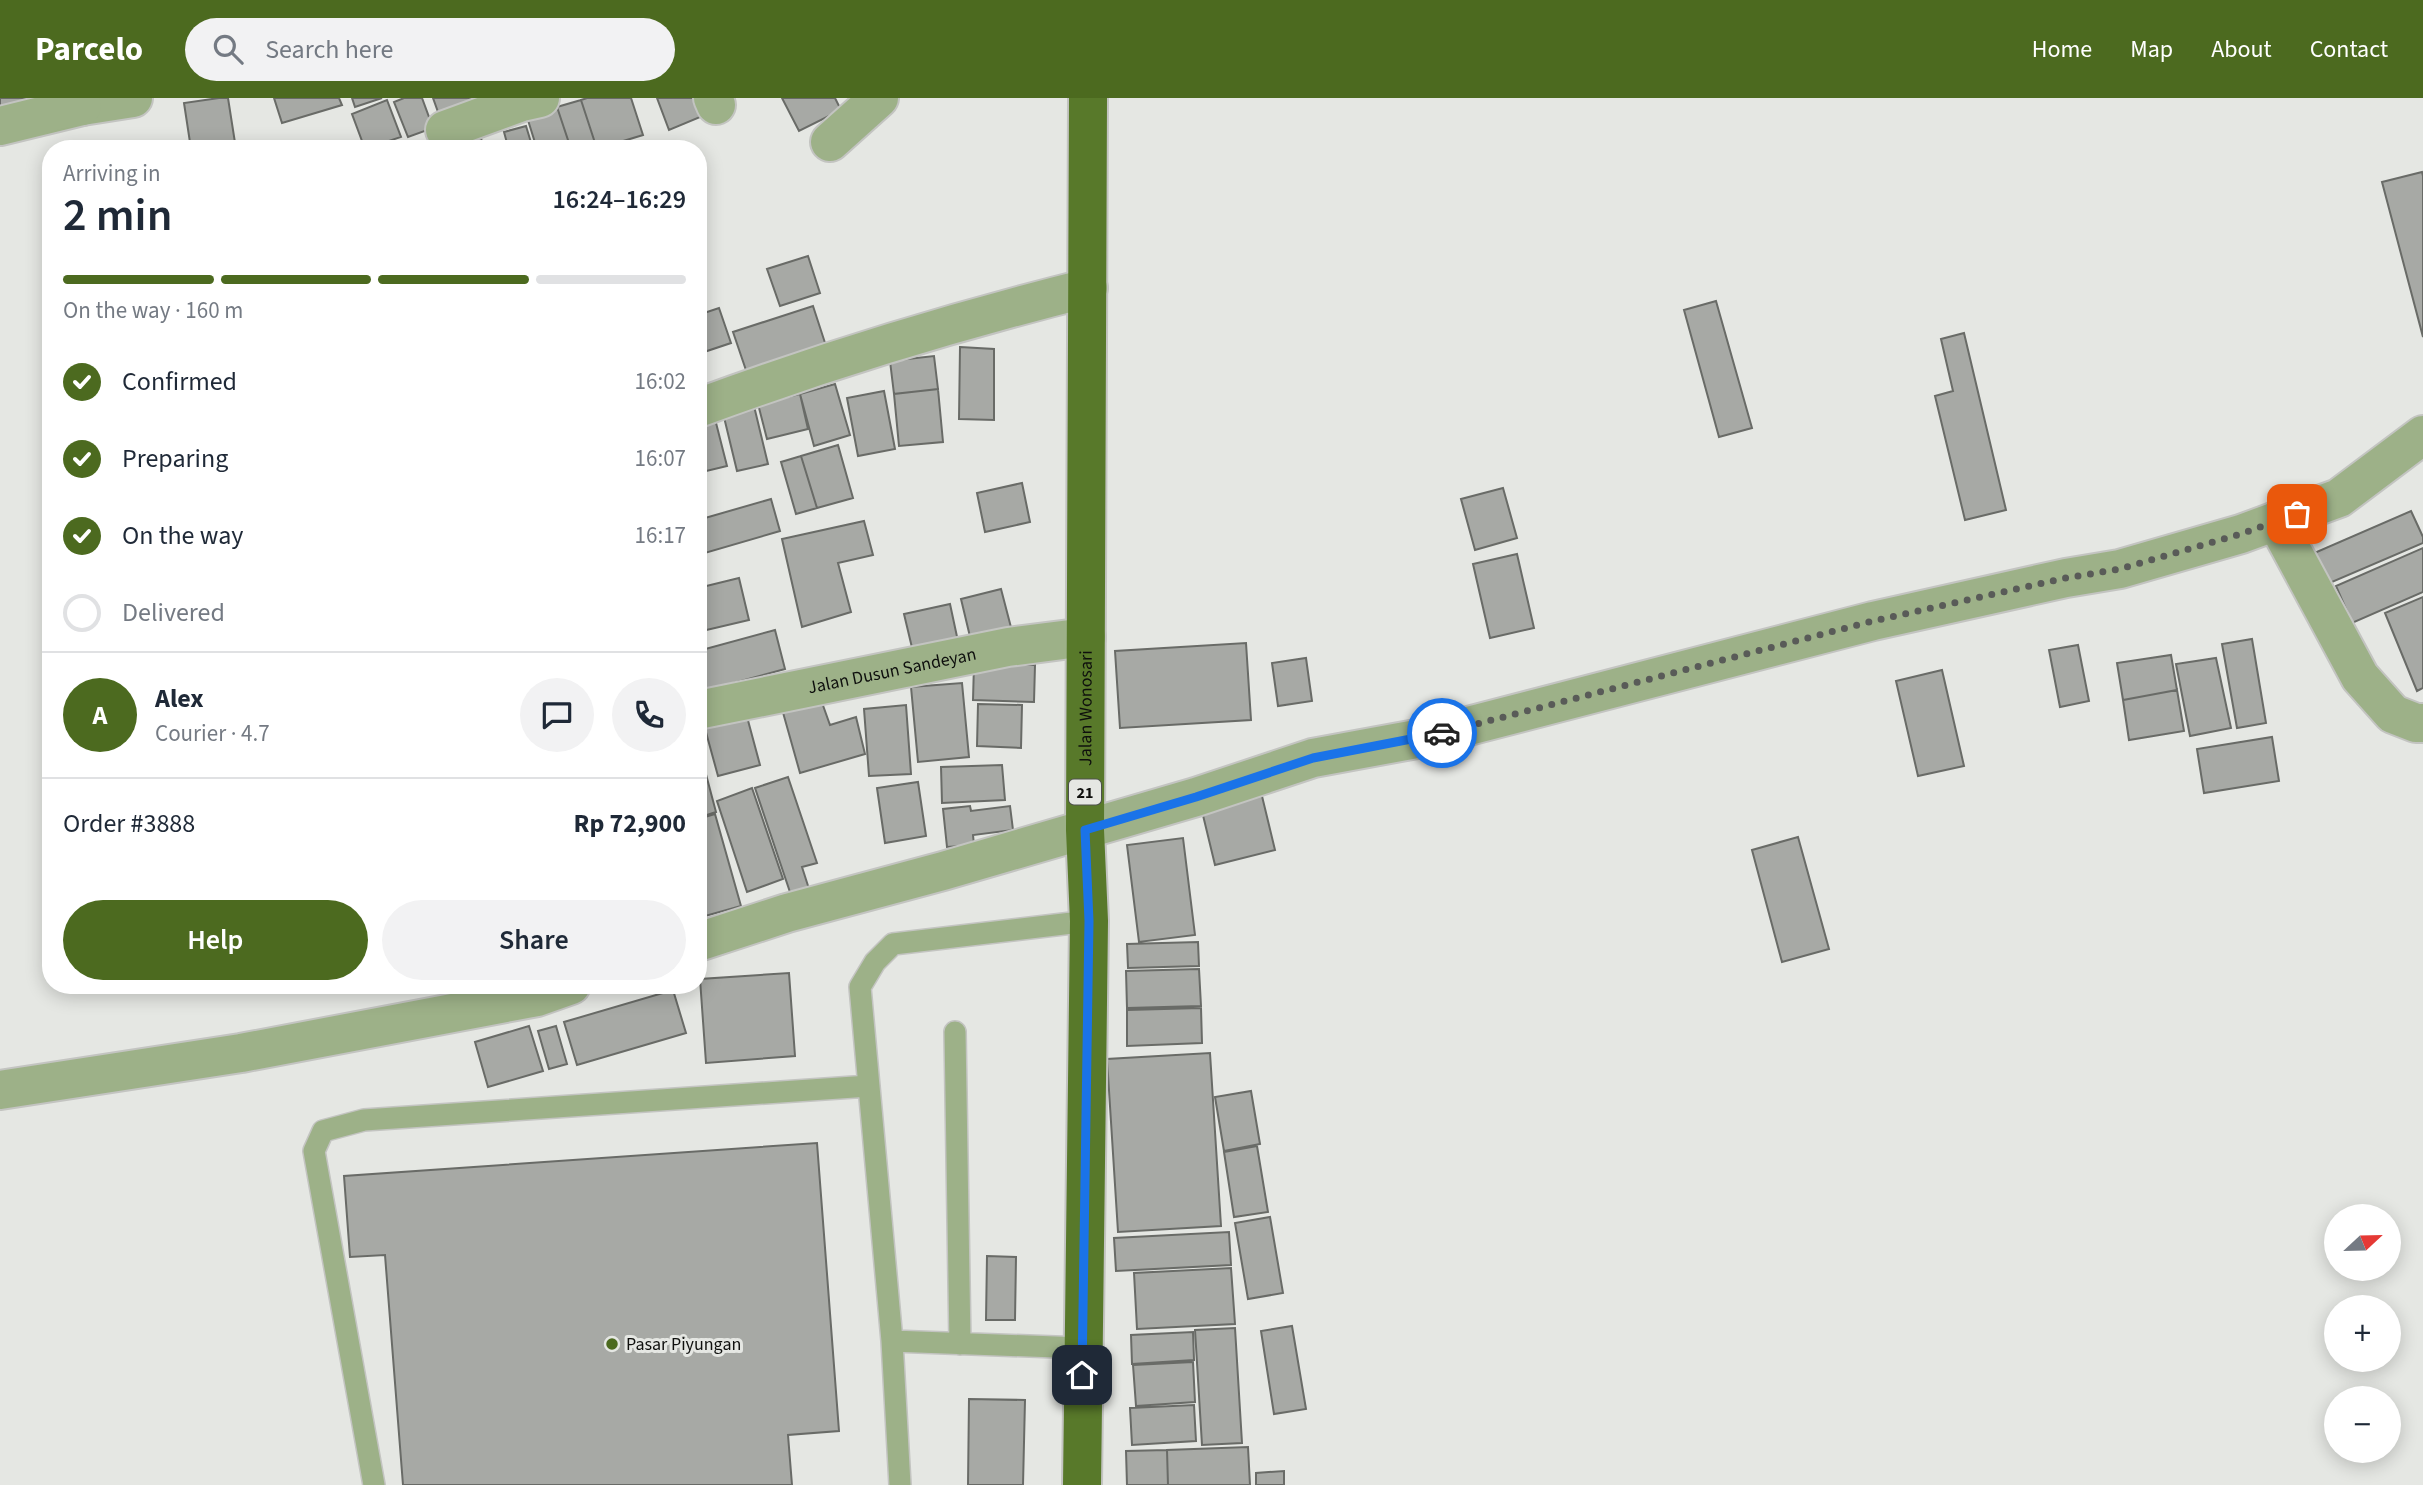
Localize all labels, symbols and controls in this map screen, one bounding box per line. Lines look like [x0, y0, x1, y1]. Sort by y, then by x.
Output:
search box [185, 18, 675, 81]
text: Parcelo [35, 26, 143, 73]
icon: search [209, 30, 247, 68]
text: Search here [265, 31, 393, 68]
text: Home [2032, 32, 2092, 67]
text: Map [2130, 32, 2173, 67]
text: About [2211, 32, 2272, 67]
text: Contact [2310, 32, 2388, 67]
text: Arriving in [63, 157, 161, 190]
text: 16:24–16:29 [553, 181, 686, 218]
text: 2 min [63, 183, 172, 248]
text: On the way · 160 m [63, 294, 243, 327]
icon: check [63, 363, 101, 401]
text: Confirmed [122, 363, 237, 400]
text: 16:02 [635, 365, 686, 398]
icon: check [63, 440, 101, 478]
text: Preparing [122, 440, 228, 477]
text: 16:07 [635, 442, 686, 475]
pin [2267, 484, 2327, 544]
icon: bag [2278, 495, 2316, 533]
icon: check [63, 517, 101, 555]
text: On the way [122, 517, 243, 554]
text: 16:17 [635, 519, 686, 552]
text: Delivered [122, 594, 225, 631]
street label: Jalan Dusun Sandeyan [806, 642, 978, 700]
street label: Jalan Wonosari [1073, 650, 1099, 766]
button: chat [520, 678, 594, 752]
button: phone [612, 678, 686, 752]
text: Alex [155, 680, 204, 717]
text: A [93, 697, 107, 734]
courier [1407, 698, 1477, 768]
icon: car [1423, 714, 1461, 752]
text: Courier · 4.7 [155, 717, 270, 750]
road number: 21 [1069, 779, 1101, 804]
text: Order #3888 [63, 805, 195, 842]
text: Rp 72,900 [574, 805, 686, 842]
button: Help [63, 900, 368, 980]
button: Share [382, 900, 686, 980]
north arrow [2324, 1204, 2401, 1281]
map controls [2324, 1204, 2401, 1463]
button: + [2324, 1295, 2401, 1372]
place label: Pasar Piyungan [626, 1332, 741, 1357]
marker: Pasar Piyungan [604, 1336, 620, 1352]
pin [1052, 1345, 1112, 1405]
icon: home [1063, 1356, 1101, 1394]
button: − [2324, 1386, 2401, 1463]

